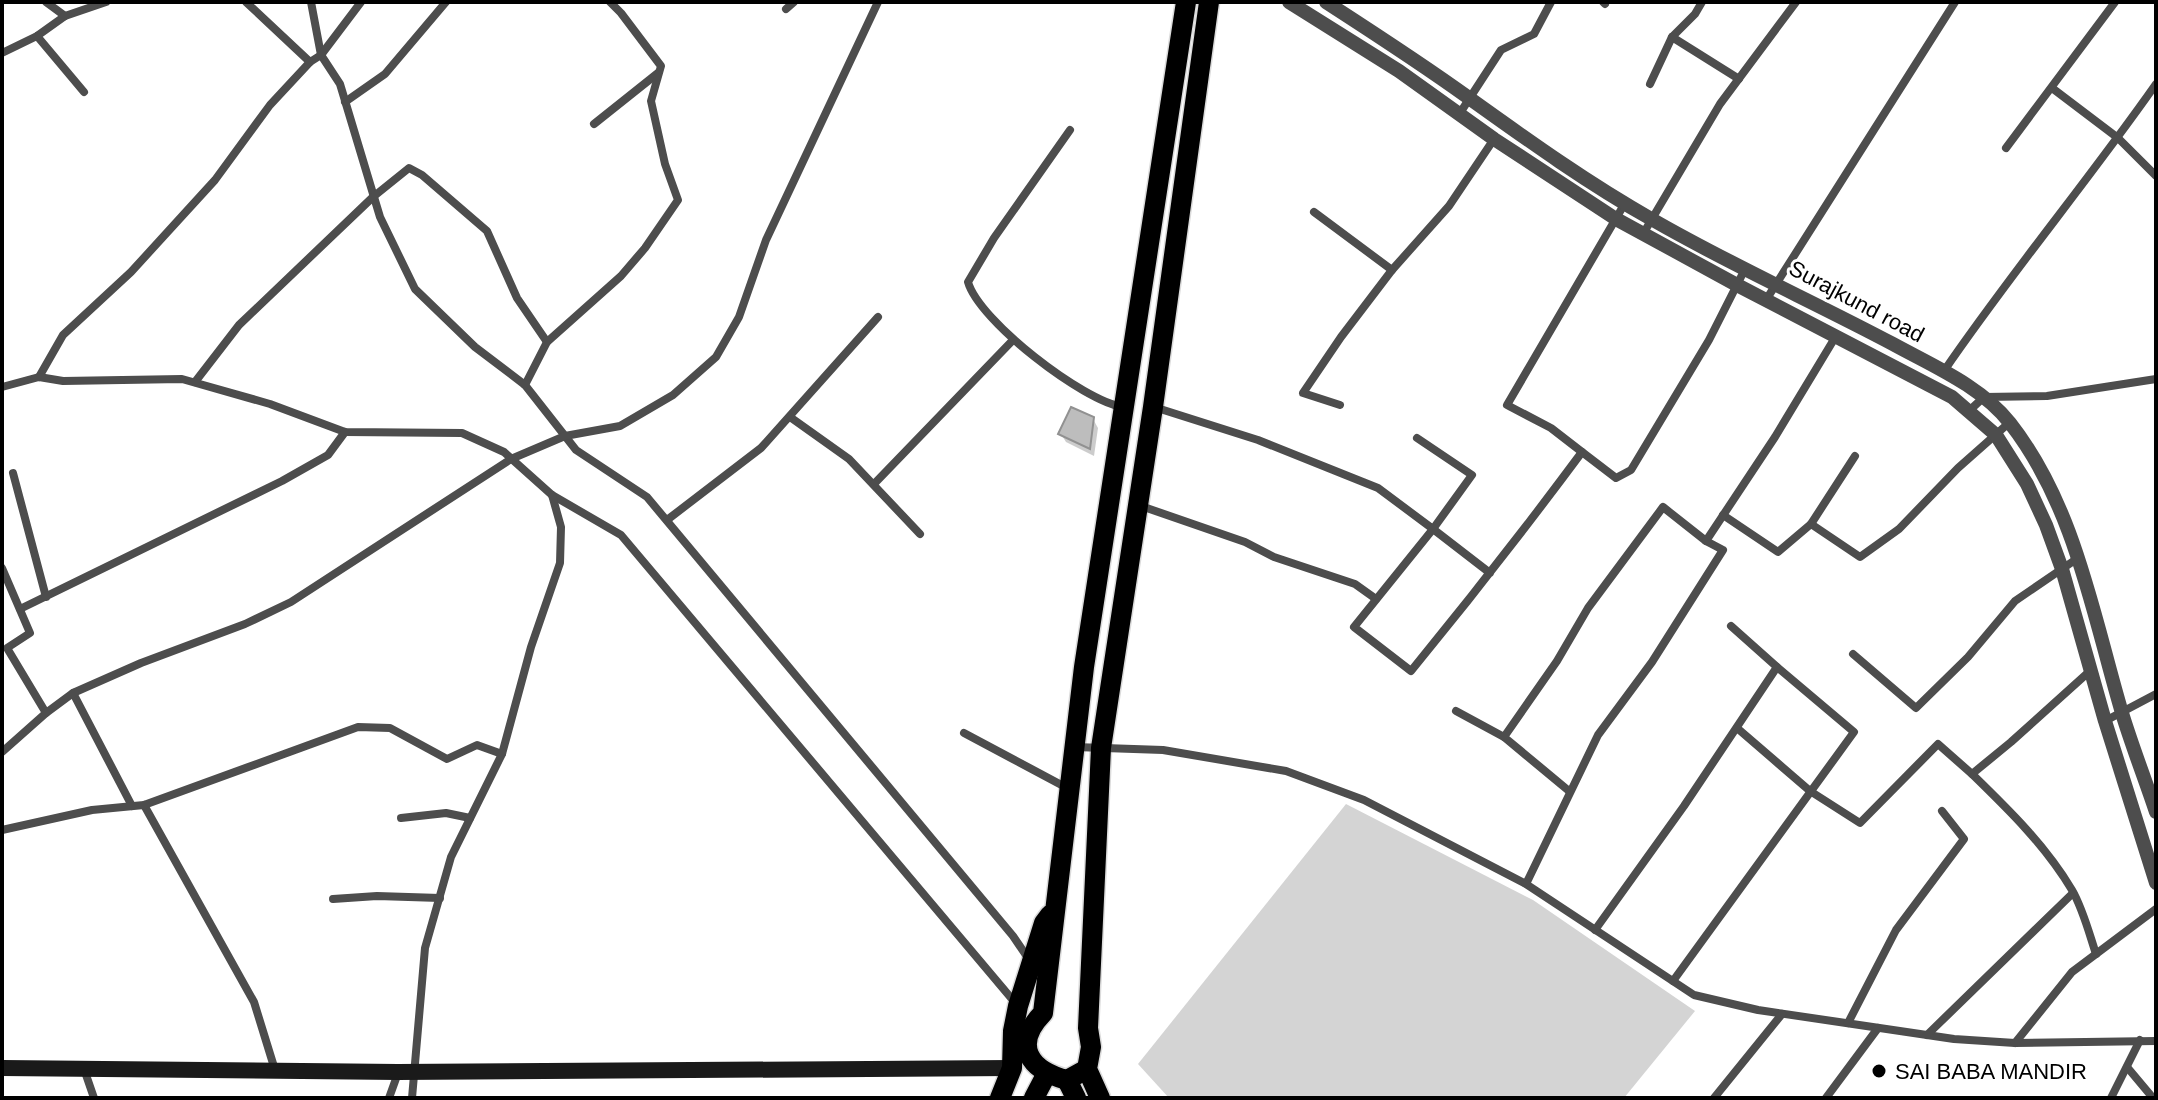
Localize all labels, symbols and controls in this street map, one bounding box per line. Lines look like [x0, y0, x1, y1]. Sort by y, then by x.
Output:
street label: Surajkund road [1785, 255, 1929, 348]
place label: SAI BABA MANDIR [1895, 1059, 2087, 1084]
marker: SAI BABA MANDIR [1870, 1062, 1888, 1080]

